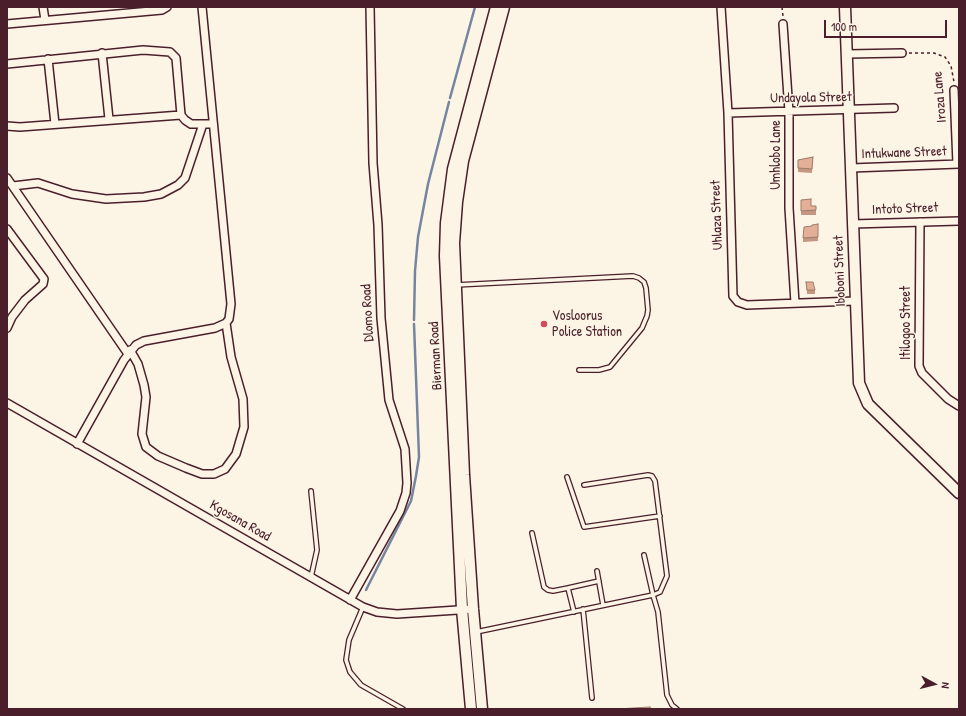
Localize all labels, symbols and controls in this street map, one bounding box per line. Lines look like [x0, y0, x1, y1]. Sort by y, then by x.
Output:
scale bar [826, 12, 949, 38]
text: 100 m [831, 18, 857, 35]
street label: Iroza Lane [929, 71, 951, 123]
street label: Undayola Street [770, 89, 852, 107]
street label: Umhlobo Lane [768, 120, 784, 190]
street label: Intukwane Street [861, 143, 947, 163]
street label: Uhlaza Street [707, 180, 727, 250]
street label: Intoto Street [872, 199, 938, 219]
street label: Iboboni Street [830, 235, 850, 307]
street label: Dlomo Road [358, 284, 378, 342]
street label: Itilogoo Street [898, 286, 914, 360]
place label: Vosloorus Police Station [552, 308, 622, 340]
marker: Vosloorus Police Station [539, 319, 549, 329]
street label: Bierman Road [426, 321, 446, 391]
street label: Kgosana Road [206, 497, 274, 545]
north arrow [914, 664, 954, 704]
text: N [939, 682, 953, 689]

